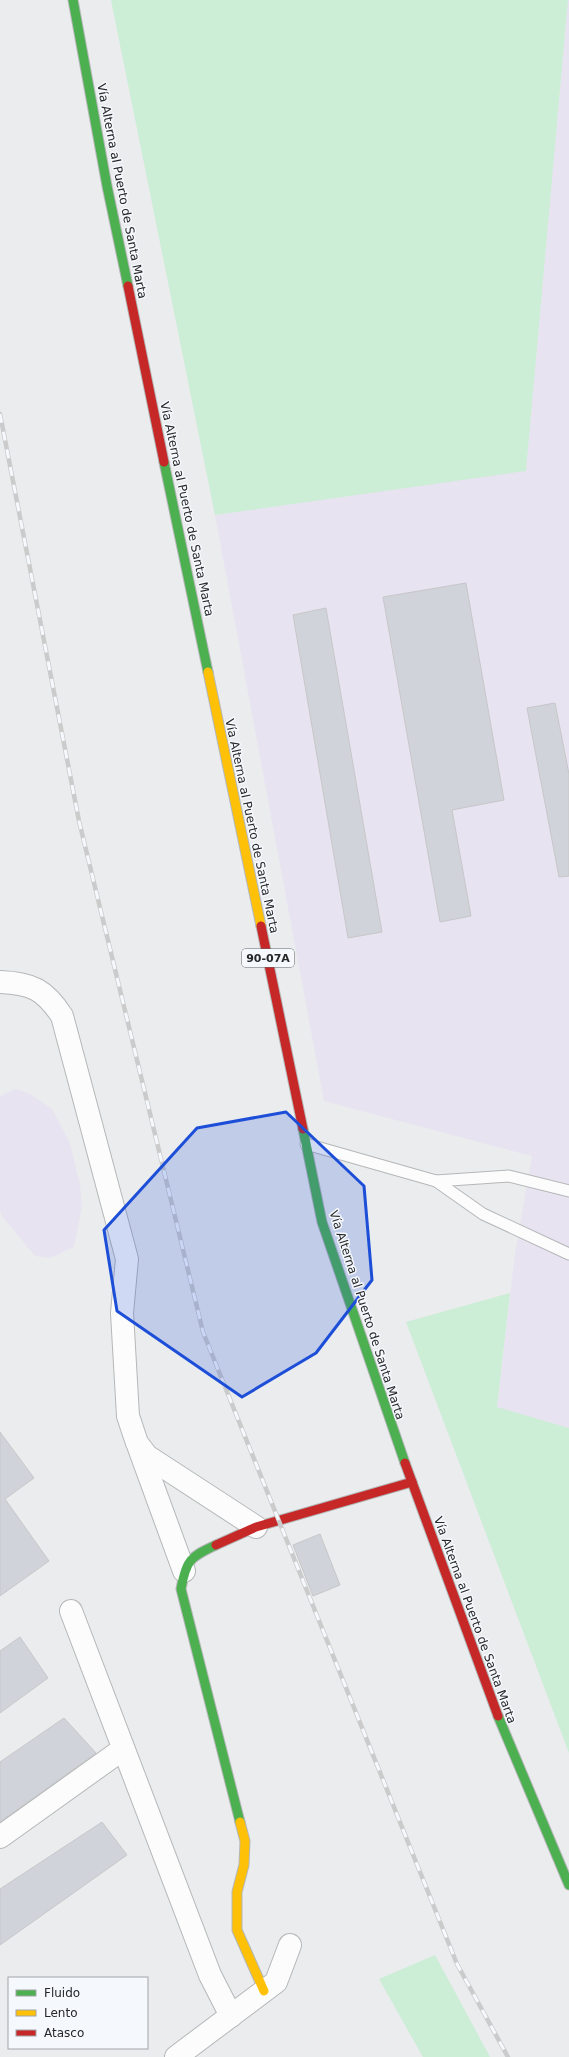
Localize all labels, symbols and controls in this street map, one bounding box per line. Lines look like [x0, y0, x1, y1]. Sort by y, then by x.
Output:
street label: Vía Alterna al Puerto de Santa Marta [94, 82, 150, 300]
street label: Vía Alterna al Puerto de Santa Marta [157, 400, 217, 618]
street label: Vía Alterna al Puerto de Santa Marta [222, 717, 282, 935]
road number: 90-07A [242, 949, 294, 967]
street label: Vía Alterna al Puerto de Santa Marta [326, 1209, 408, 1421]
street label: Vía Alterna al Puerto de Santa Marta [431, 1515, 519, 1725]
legend [8, 1977, 148, 2049]
text: Fluido [44, 1986, 80, 2000]
text: Lento [44, 2006, 78, 2020]
text: Atasco [44, 2026, 84, 2040]

